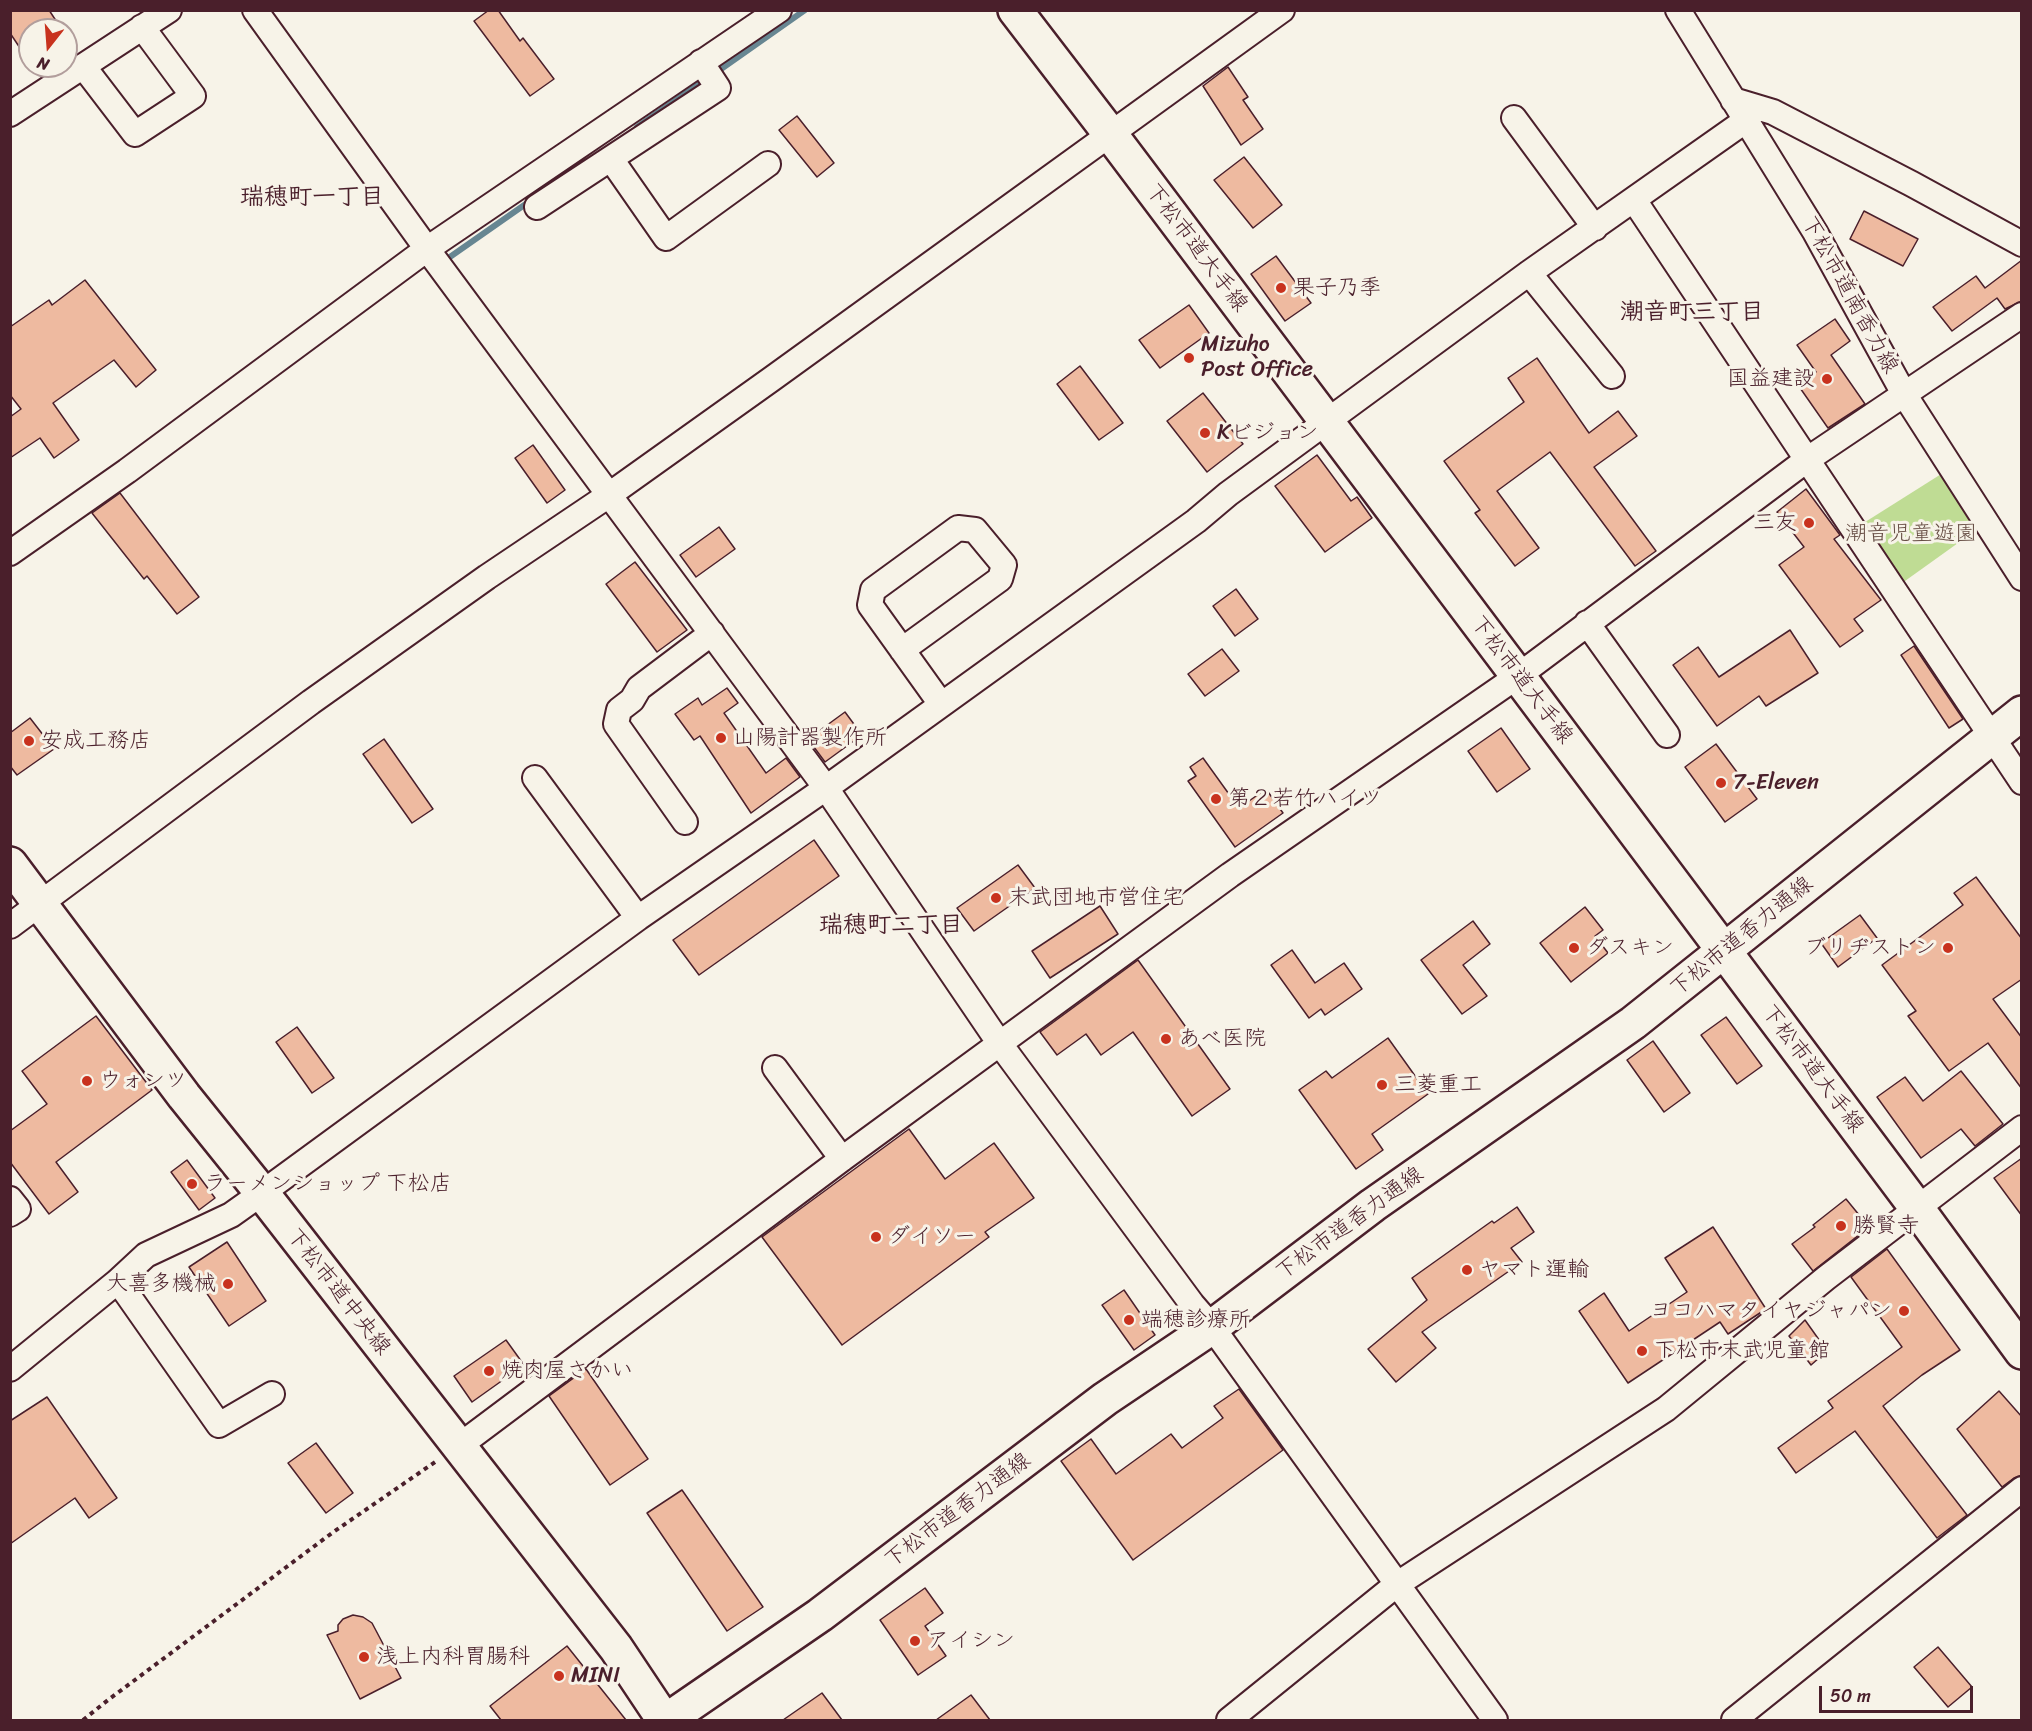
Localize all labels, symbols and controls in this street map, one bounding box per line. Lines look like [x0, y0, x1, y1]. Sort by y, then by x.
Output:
north arrow [18, 18, 78, 78]
text: N [34, 48, 53, 79]
street label: 下松市道大手線 [1139, 179, 1253, 317]
district label: 瑞穂町一丁目 [240, 184, 384, 212]
street label: 下松市道南香力線 [1795, 212, 1903, 378]
place label: 果子乃季 [1293, 275, 1381, 301]
marker: 果子乃季 [1274, 281, 1288, 295]
district label: 潮音町三丁目 [1620, 299, 1764, 327]
place label: Mizuho Post Office [1201, 332, 1313, 384]
marker: Mizuho Post Office [1182, 351, 1196, 365]
place label: 国益建設 [1727, 366, 1815, 392]
marker: 国益建設 [1820, 372, 1834, 386]
place label: Kビジョン [1217, 420, 1318, 446]
marker: Kビジョン [1198, 426, 1212, 440]
place label: 三友 [1753, 510, 1797, 536]
marker: 三友 [1802, 516, 1816, 530]
park label: 潮音児童遊園 [1845, 521, 1977, 547]
street label: 下松市道大手線 [1464, 611, 1578, 749]
place label: 山陽計器製作所 [733, 725, 887, 751]
place label: 安成工務店 [41, 728, 151, 754]
marker: 山陽計器製作所 [714, 731, 728, 745]
marker: 安成工務店 [22, 734, 36, 748]
place label: 7-Eleven [1733, 770, 1819, 796]
marker: 7-Eleven [1714, 776, 1728, 790]
place label: 第２若竹ハイツ [1228, 786, 1382, 812]
marker: 第２若竹ハイツ [1209, 792, 1223, 806]
street label: 下松市道香力通線 [1665, 871, 1819, 1003]
place label: 末武団地市営住宅 [1008, 885, 1184, 911]
marker: 末武団地市営住宅 [989, 891, 1003, 905]
district label: 瑞穂町二丁目 [819, 912, 963, 940]
place label: ダスキン [1586, 935, 1674, 961]
place label: ブリヂストン [1804, 935, 1936, 961]
marker: ダスキン [1567, 941, 1581, 955]
marker: ブリヂストン [1941, 941, 1955, 955]
street label: 下松市道大手線 [1755, 1000, 1869, 1138]
place label: あべ医院 [1178, 1026, 1266, 1052]
marker: あべ医院 [1159, 1032, 1173, 1046]
place label: ウォンツ [99, 1068, 187, 1094]
place label: 三菱重工 [1394, 1072, 1482, 1098]
marker: ウォンツ [80, 1074, 94, 1088]
marker: 三菱重工 [1375, 1078, 1389, 1092]
street label: 下松市道香力通線 [1271, 1162, 1429, 1286]
place label: ラーメンショップ 下松店 [204, 1171, 452, 1197]
marker: ラーメンショップ 下松店 [185, 1177, 199, 1191]
place label: 勝賢寺 [1853, 1213, 1919, 1239]
marker: 勝賢寺 [1834, 1219, 1848, 1233]
street label: 下松市道中央線 [280, 1223, 396, 1361]
place label: ダイソー [888, 1224, 976, 1250]
marker: ダイソー [869, 1230, 883, 1244]
place label: ヤマト運輸 [1479, 1257, 1589, 1283]
marker: ヤマト運輸 [1460, 1263, 1474, 1277]
place label: 大喜多機械 [106, 1271, 216, 1297]
marker: 大喜多機械 [221, 1277, 235, 1291]
place label: ヨコハマタイヤジャパン [1650, 1298, 1892, 1324]
marker: ヨコハマタイヤジャパン [1897, 1304, 1911, 1318]
place label: 端穂診療所 [1141, 1307, 1251, 1333]
marker: 端穂診療所 [1122, 1313, 1136, 1327]
place label: 下松市末武児童館 [1654, 1338, 1830, 1364]
marker: 下松市末武児童館 [1635, 1344, 1649, 1358]
place label: 焼肉屋さかい [501, 1358, 633, 1384]
marker: 焼肉屋さかい [482, 1364, 496, 1378]
street label: 下松市道香力通線 [880, 1447, 1036, 1575]
place label: アイシン [927, 1628, 1015, 1654]
marker: アイシン [908, 1634, 922, 1648]
place label: 浅上内科胃腸科 [376, 1644, 530, 1670]
marker: 浅上内科胃腸科 [357, 1650, 371, 1664]
place label: MINI [571, 1663, 620, 1689]
marker: MINI [552, 1669, 566, 1683]
scale bar [1822, 1674, 1976, 1712]
text: 50 m [1830, 1680, 1871, 1712]

